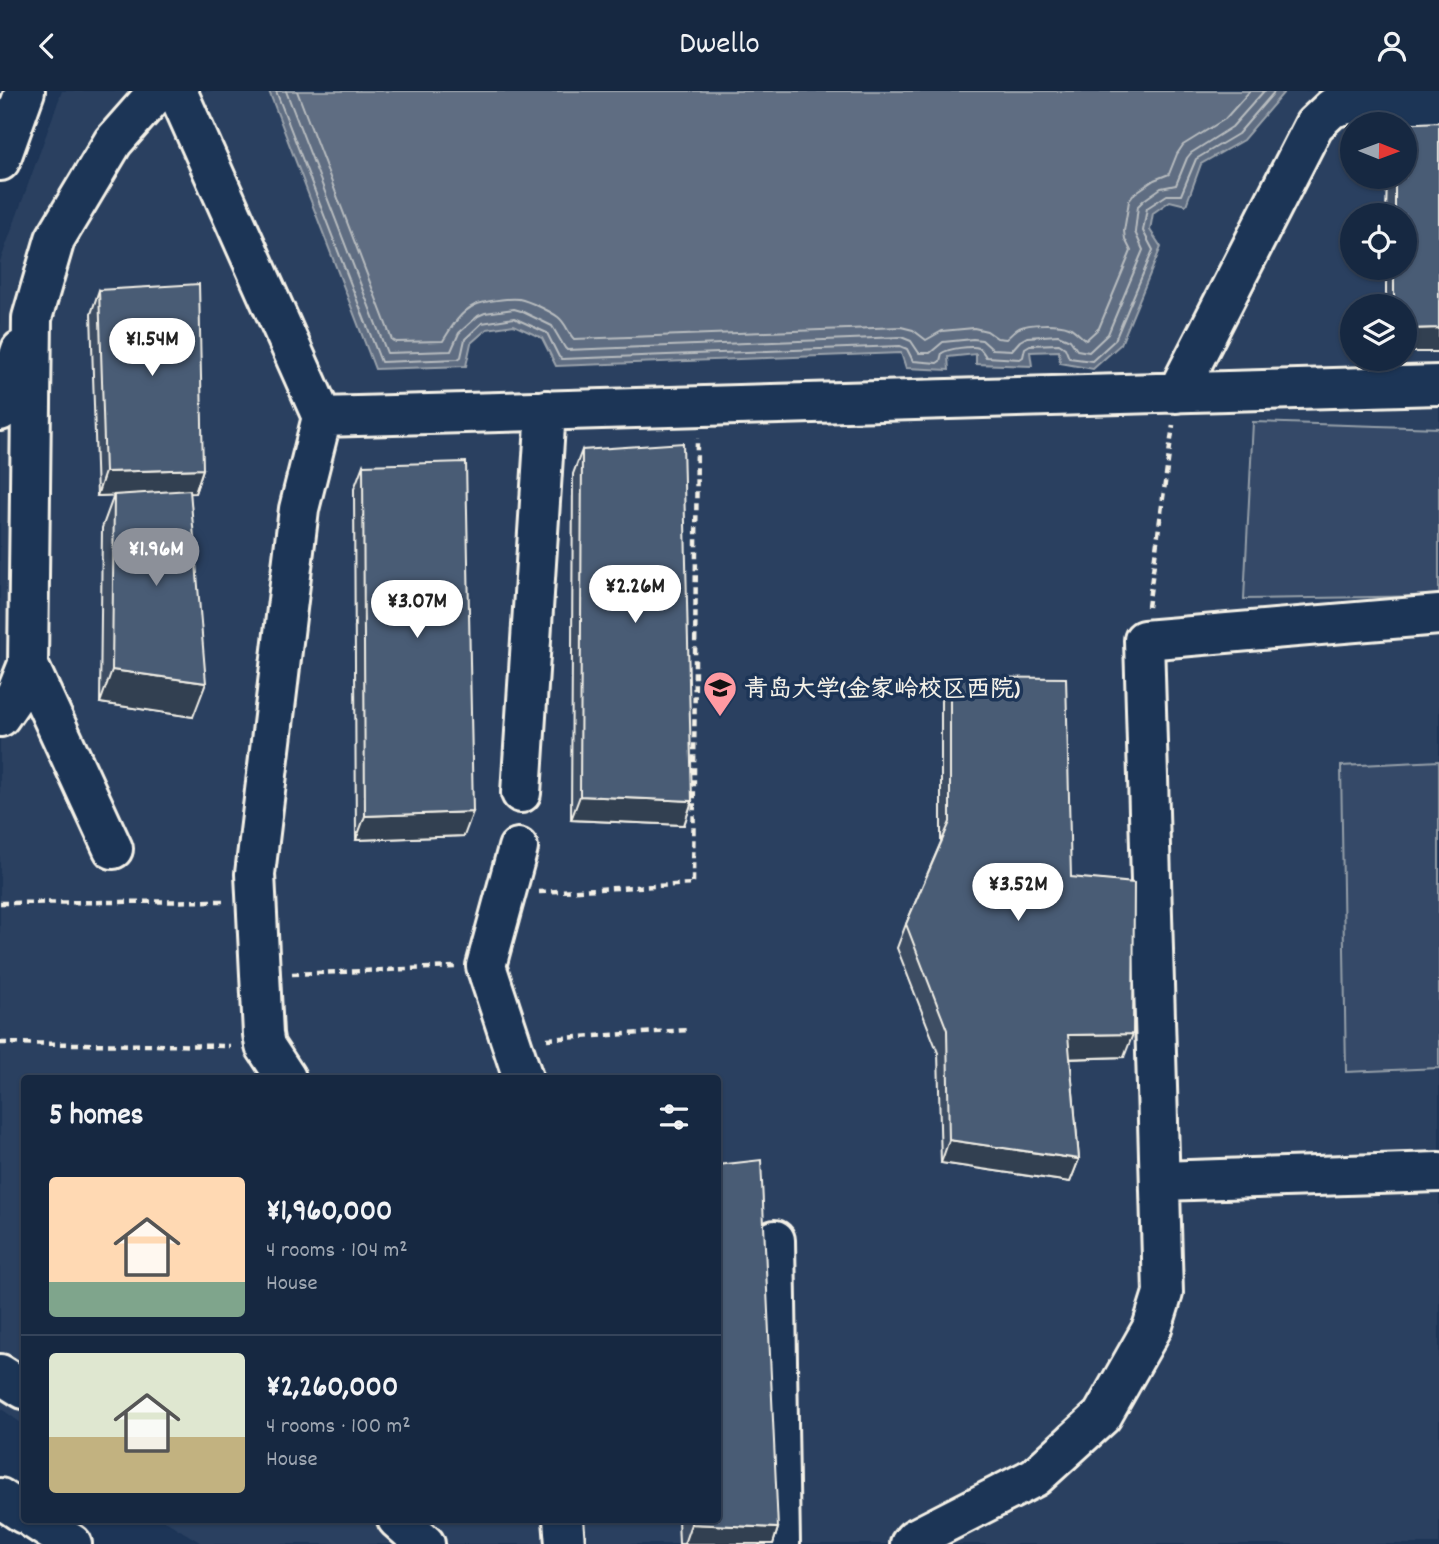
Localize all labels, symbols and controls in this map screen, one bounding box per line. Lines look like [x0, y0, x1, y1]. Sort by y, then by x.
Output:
text: Dwello [679, 23, 760, 69]
icon: back [28, 27, 66, 65]
icon: person [1373, 27, 1411, 65]
north arrow [1340, 112, 1418, 189]
map controls [1340, 112, 1417, 371]
button: locate [1340, 203, 1417, 280]
button: layers [1340, 294, 1417, 371]
pin: ¥1.54M [95, 319, 209, 378]
text: ¥1.54M [125, 324, 179, 357]
pin: ¥1.96M [99, 529, 213, 588]
text: ¥1.96M [128, 534, 184, 567]
pin: ¥2.26M [578, 566, 692, 625]
text: ¥2.26M [605, 571, 665, 604]
pin: ¥3.07M [360, 581, 474, 640]
text: ¥3.07M [387, 586, 447, 619]
school or university icon: 青岛大学(金家岭校区西院) [701, 669, 739, 718]
place label: 青岛大学(金家岭校区西院) [744, 674, 1020, 708]
pin: ¥3.52M [961, 863, 1075, 923]
text: ¥3.52M [988, 869, 1048, 902]
text: 5 homes [49, 1096, 143, 1139]
icon: filters [655, 1098, 693, 1136]
text: ¥1,960,000 [266, 1192, 392, 1235]
icon: home [105, 1205, 189, 1289]
text: 4 rooms · 104 m² [266, 1235, 408, 1268]
text: House [266, 1268, 318, 1301]
text: ¥2,260,000 [266, 1368, 398, 1411]
icon: home [105, 1381, 189, 1465]
text: 4 rooms · 100 m² [266, 1411, 411, 1444]
text: House [266, 1444, 318, 1477]

